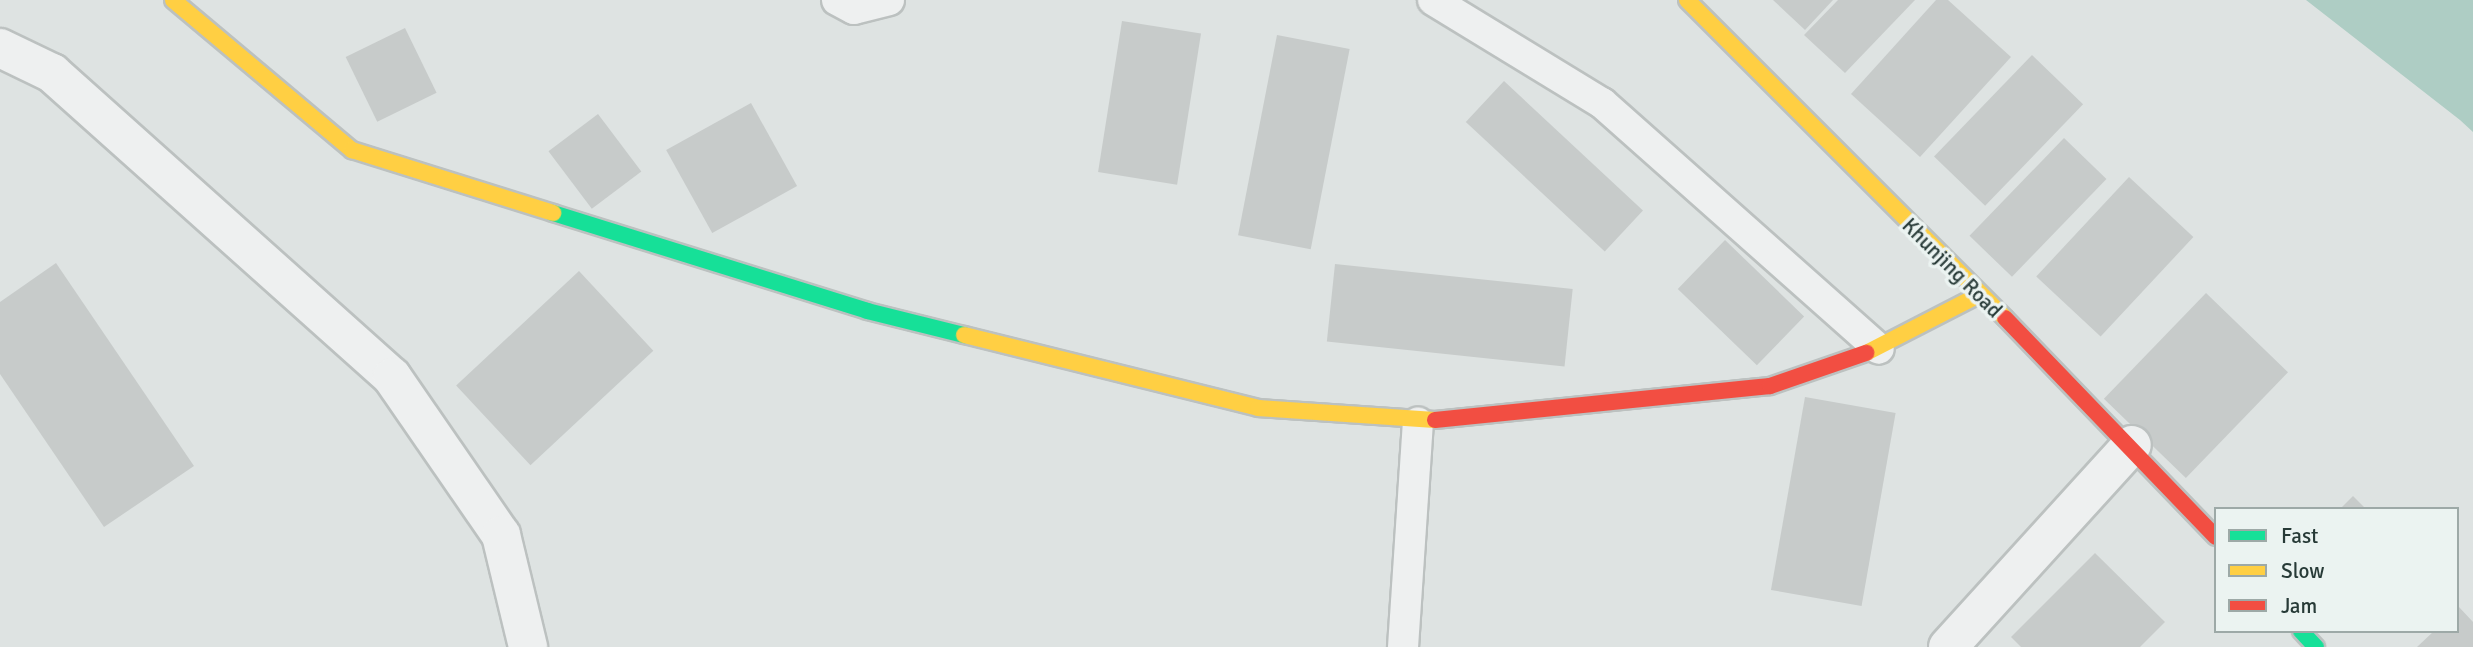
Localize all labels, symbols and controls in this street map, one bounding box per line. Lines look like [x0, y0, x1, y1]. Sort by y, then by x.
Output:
street label: Khunjing Road [1897, 213, 2007, 323]
legend [2214, 507, 2459, 633]
text: Fast [2281, 523, 2318, 549]
text: Slow [2281, 558, 2325, 584]
text: Jam [2281, 593, 2317, 619]

